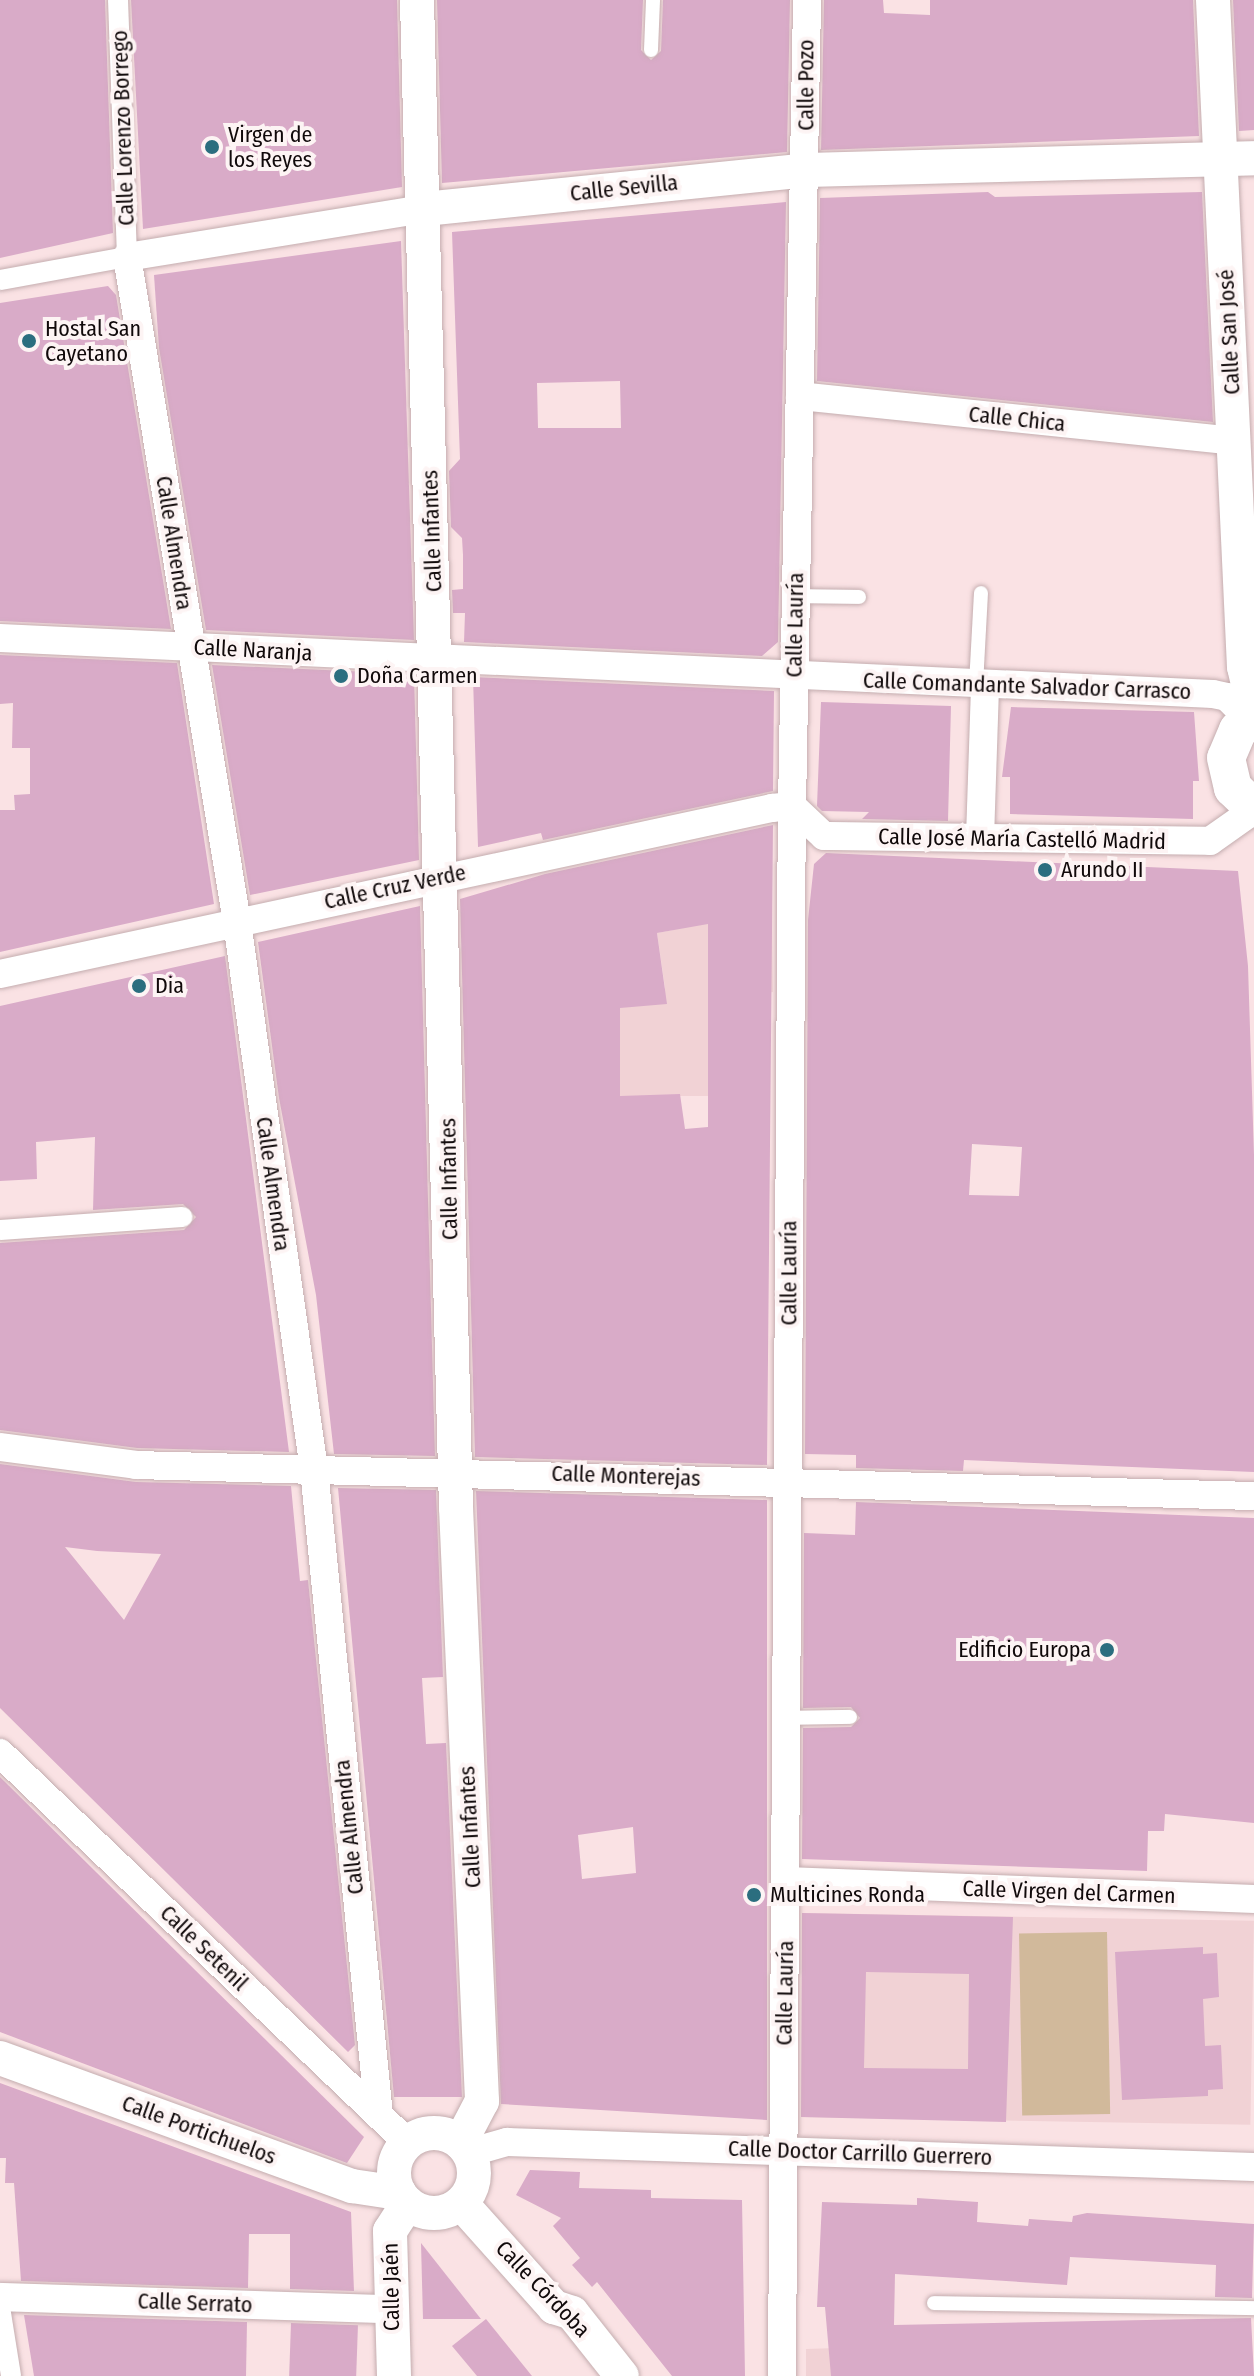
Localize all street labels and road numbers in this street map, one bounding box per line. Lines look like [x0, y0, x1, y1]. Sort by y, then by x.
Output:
street label: Calle Lorenzo Borrego [106, 30, 140, 226]
street label: Calle Pozo [793, 39, 819, 131]
street label: Calle Sevilla [569, 169, 679, 207]
street label: Calle San José [1213, 269, 1245, 395]
street label: Calle Chica [967, 401, 1067, 437]
street label: Calle Infantes [417, 469, 447, 593]
street label: Calle Almendra [150, 474, 198, 612]
street label: Calle Lauría [781, 572, 809, 678]
street label: Calle Naranja [193, 634, 313, 666]
street label: Calle Comandante Salvador Carrasco [863, 667, 1191, 705]
street label: Calle José María Castelló Madrid [878, 823, 1166, 855]
street label: Calle Cruz Verde [322, 859, 468, 915]
street label: Calle Almendra [251, 1115, 295, 1253]
street label: Calle Infantes [435, 1118, 463, 1240]
street label: Calle Lauría [776, 1221, 802, 1325]
street label: Calle Monterejas [551, 1460, 701, 1492]
street label: Calle Almendra [329, 1758, 369, 1896]
street label: Calle Infantes [454, 1765, 486, 1889]
street label: Calle Virgen del Carmen [962, 1875, 1176, 1909]
street label: Calle Setenil [155, 1900, 253, 1996]
street label: Calle Lauría [771, 1940, 799, 2046]
street label: Calle Portichuelos [118, 2090, 280, 2170]
street label: Calle Doctor Carrillo Guerrero [728, 2135, 992, 2171]
street label: Calle Córdoba [490, 2235, 596, 2343]
street label: Calle Jaén [377, 2243, 405, 2331]
street label: Calle Serrato [137, 2288, 253, 2318]

